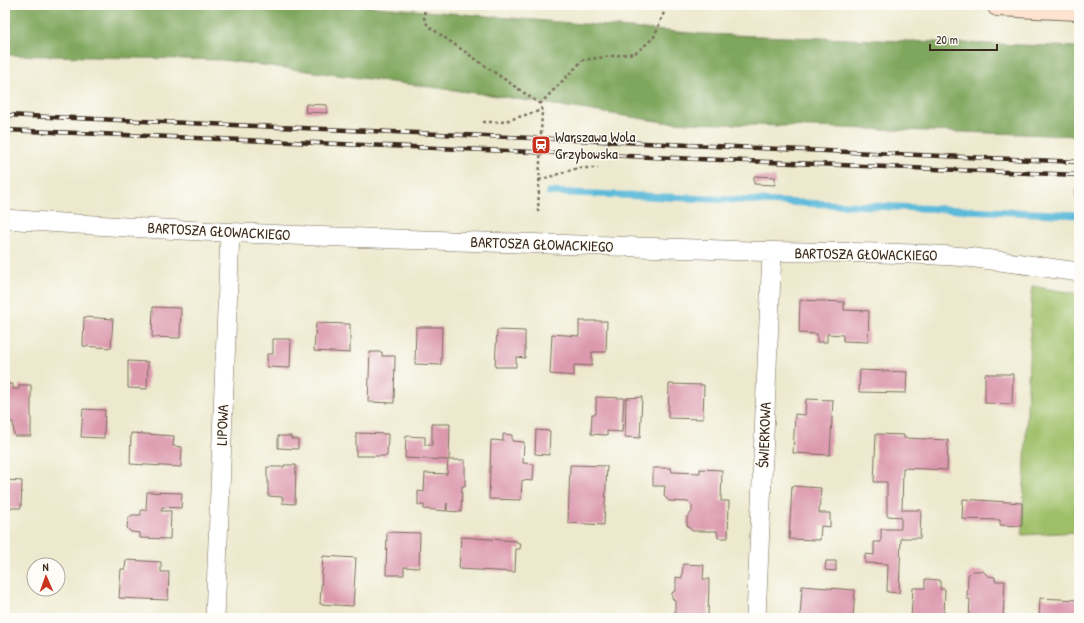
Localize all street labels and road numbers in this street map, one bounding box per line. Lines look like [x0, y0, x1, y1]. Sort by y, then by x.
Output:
street label: BARTOSZA GŁOWACKIEGO [147, 217, 291, 245]
street label: BARTOSZA GŁOWACKIEGO [470, 231, 614, 257]
street label: BARTOSZA GŁOWACKIEGO [794, 242, 938, 266]
street label: ŚWIERKOWA [752, 401, 776, 468]
street label: LIPOWA [211, 403, 233, 446]

